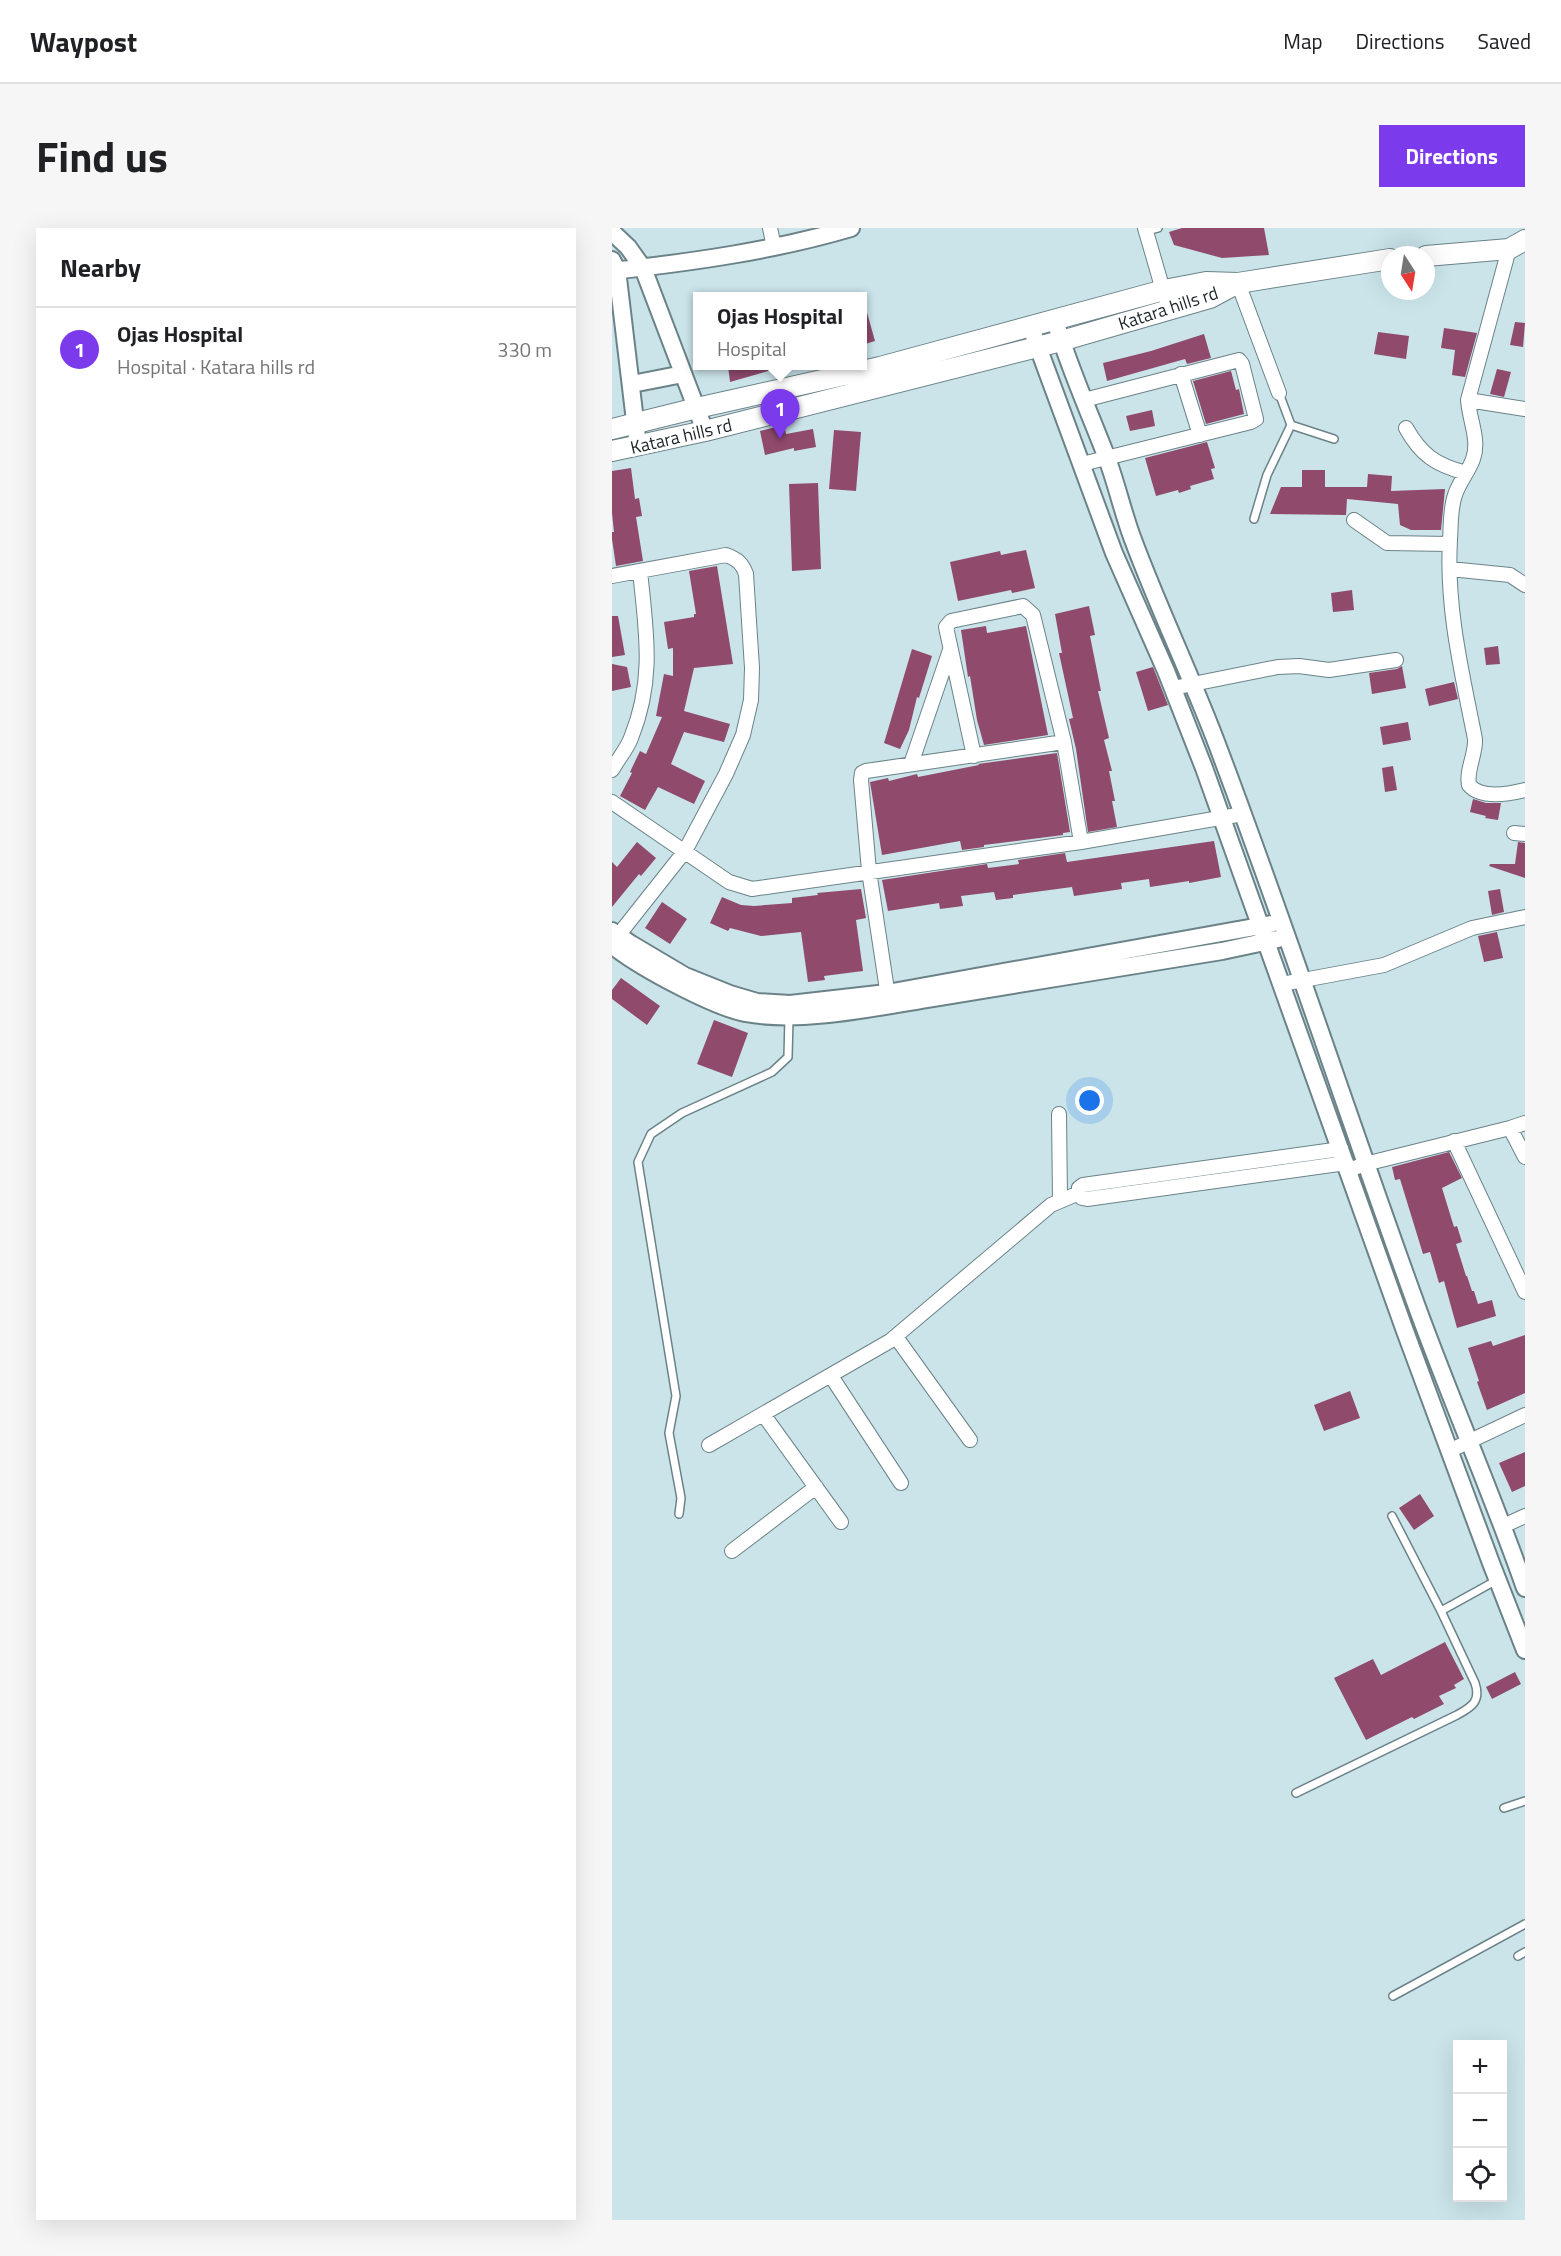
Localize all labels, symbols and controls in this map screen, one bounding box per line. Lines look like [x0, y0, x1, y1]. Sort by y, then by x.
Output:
text: Waypost [30, 20, 137, 63]
text: Map [1283, 25, 1323, 57]
text: Directions [1356, 25, 1445, 57]
text: Saved [1478, 25, 1531, 57]
text: Find us [36, 124, 168, 188]
button: Directions [1379, 125, 1525, 187]
north arrow [1381, 246, 1435, 300]
text: Nearby [60, 248, 141, 287]
street label: Katara hills rd [1115, 279, 1221, 337]
popup [693, 292, 867, 370]
text: Ojas Hospital [717, 299, 843, 333]
text: Ojas Hospital [117, 317, 243, 351]
text: Hospital [717, 333, 787, 364]
text: 1 [74, 334, 85, 365]
text: 330 m [497, 334, 552, 365]
text: Hospital · Katara hills rd [117, 351, 315, 382]
pin: 1 [760, 390, 800, 439]
street label: Katara hills rd [628, 411, 734, 461]
your location [1075, 1086, 1104, 1115]
map controls [1453, 2040, 1507, 2202]
button: + [1453, 2040, 1507, 2094]
button: − [1453, 2094, 1507, 2148]
button: locate [1453, 2148, 1507, 2202]

